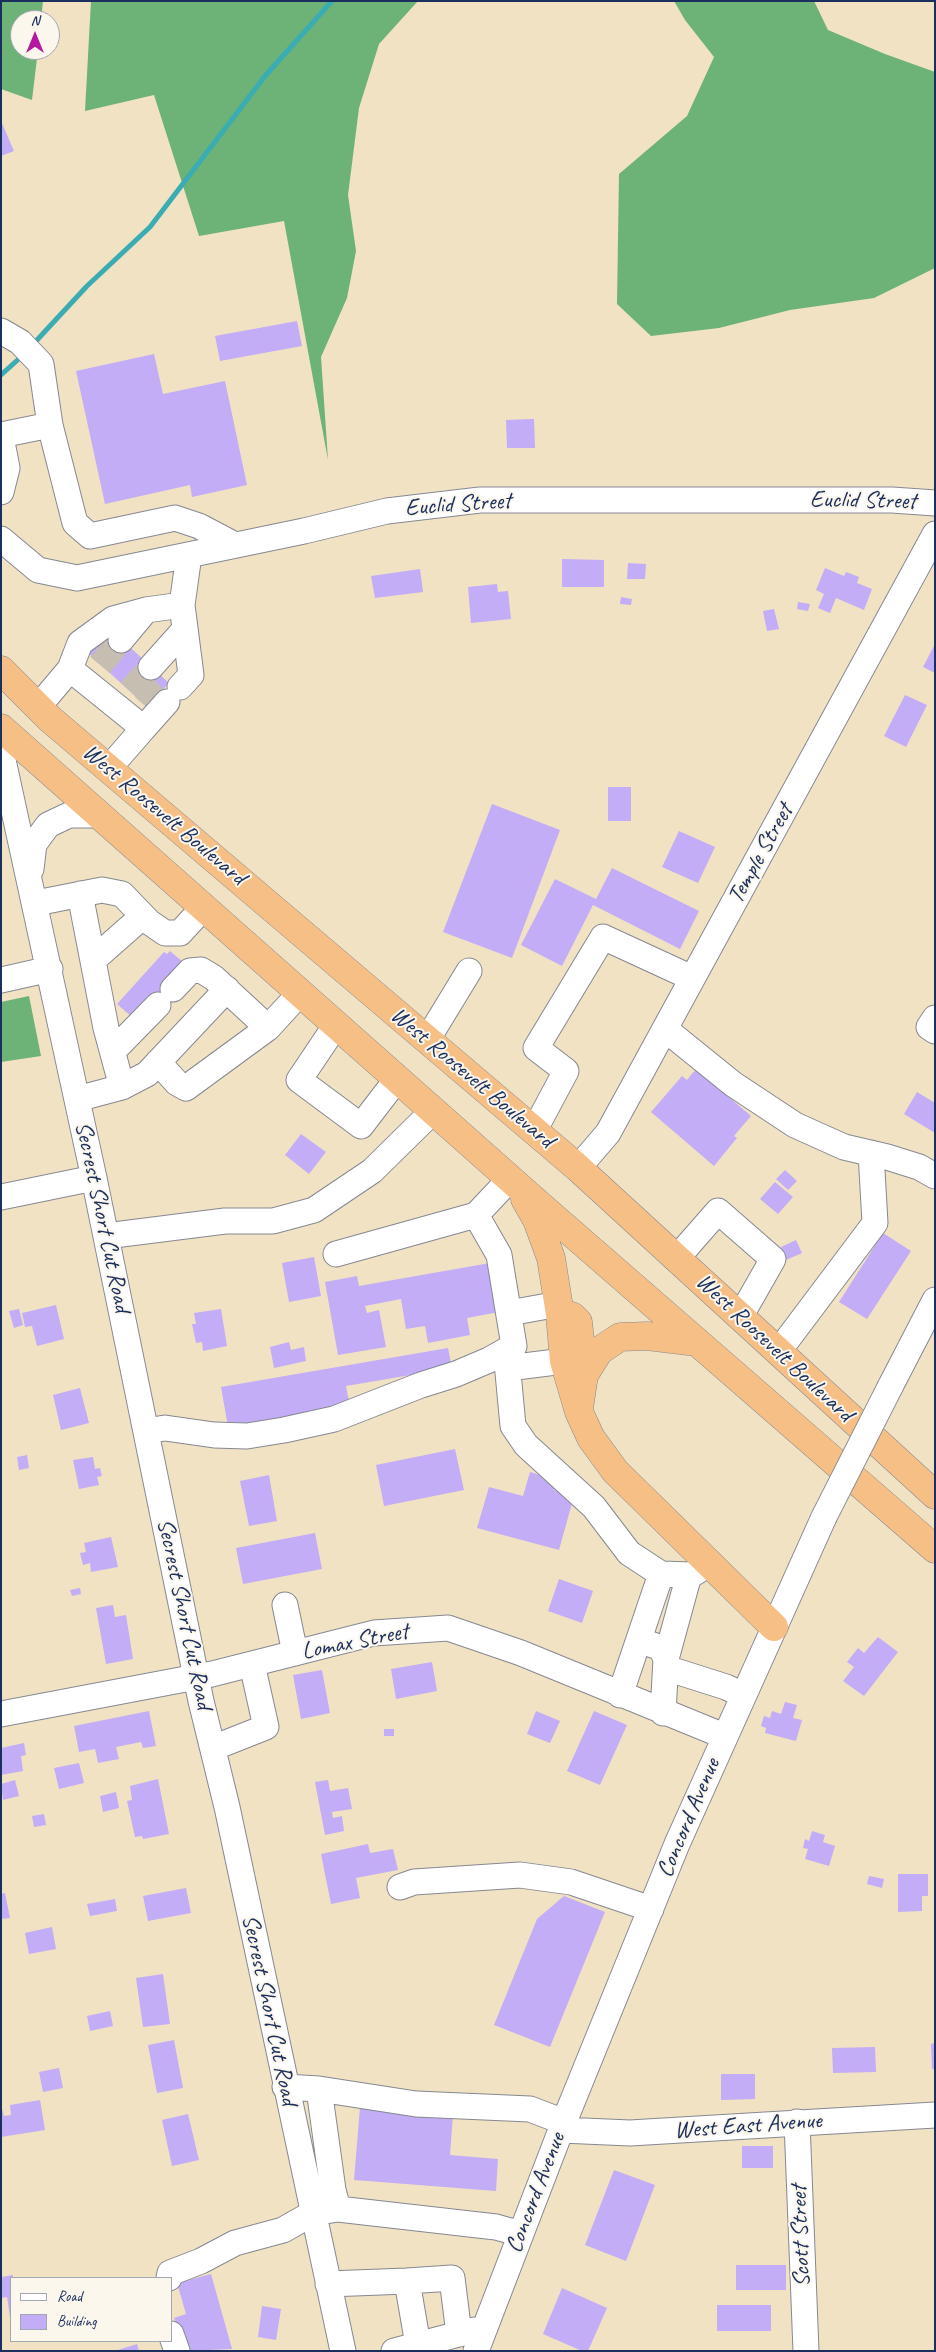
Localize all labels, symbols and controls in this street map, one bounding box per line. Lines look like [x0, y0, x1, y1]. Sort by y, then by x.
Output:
north arrow [10, 10, 60, 60]
text: N [31, 12, 39, 29]
street label: Euclid Street [810, 486, 916, 516]
street label: Euclid Street [404, 487, 512, 523]
street label: West Roosevelt Boulevard [76, 738, 252, 892]
street label: Temple Street [722, 799, 800, 909]
street label: West Roosevelt Boulevard [384, 1001, 560, 1155]
street label: Secrest Short Cut Road [68, 1119, 136, 1315]
street label: West Roosevelt Boulevard [689, 1268, 859, 1428]
street label: Secrest Short Cut Road [150, 1516, 218, 1712]
street label: Lomax Street [299, 1618, 411, 1666]
street label: Concord Avenue [651, 1754, 727, 1882]
street label: Secrest Short Cut Road [235, 1912, 303, 2108]
street label: West East Avenue [673, 2106, 823, 2146]
street label: Concord Avenue [500, 2129, 572, 2257]
street label: Scott Street [785, 2184, 817, 2288]
legend [10, 2277, 172, 2342]
text: Road [57, 2287, 82, 2306]
text: Building [57, 2312, 96, 2331]

